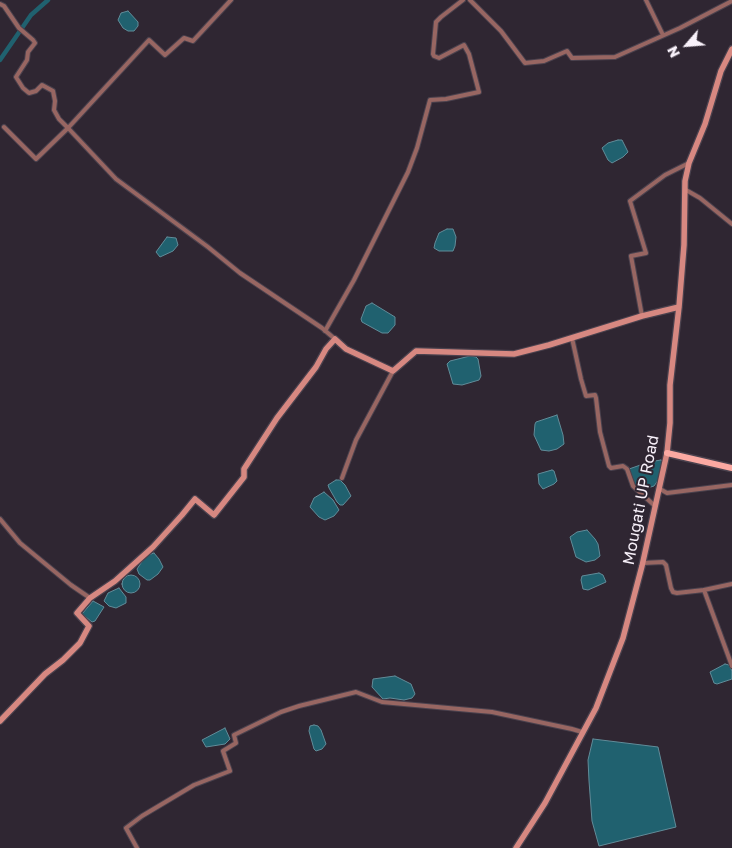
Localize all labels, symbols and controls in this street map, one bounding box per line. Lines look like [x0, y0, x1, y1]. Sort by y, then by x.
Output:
north arrow [662, 20, 712, 70]
text: N [663, 43, 683, 61]
street label: Mougati UP Road [619, 433, 663, 567]

